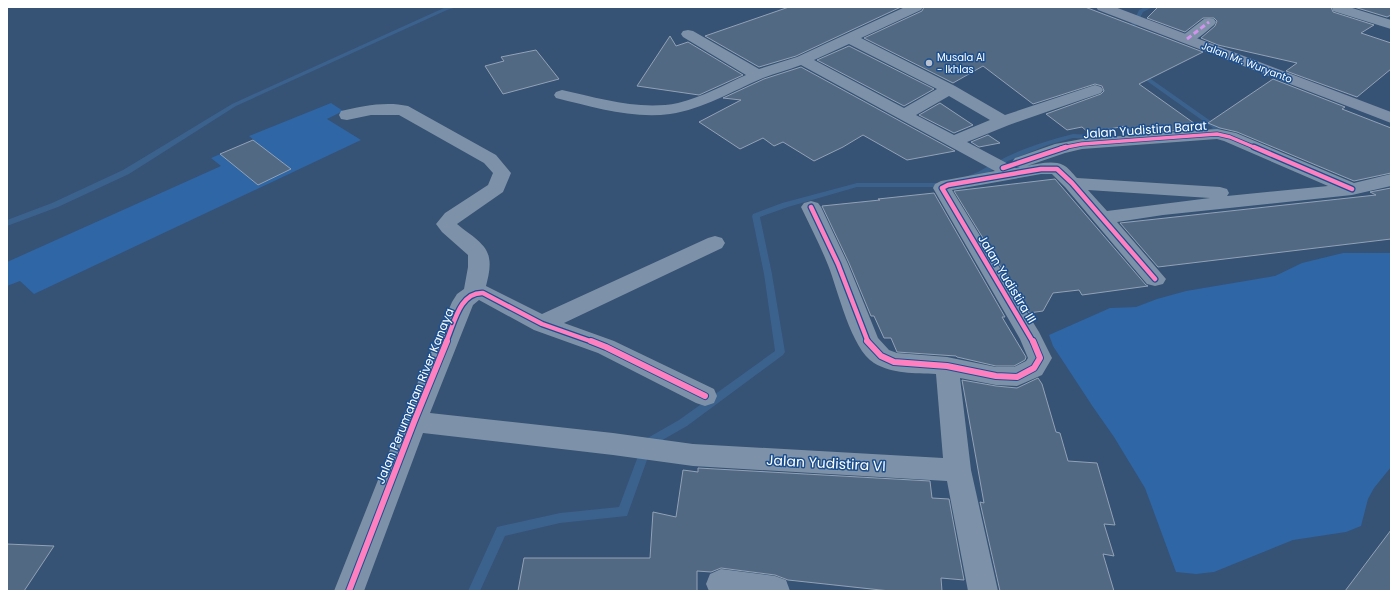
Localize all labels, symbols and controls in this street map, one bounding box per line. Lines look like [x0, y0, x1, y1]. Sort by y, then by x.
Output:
street label: Jalan Mr. Wuryanto [1199, 38, 1294, 87]
place label: Musala Al - Ikhlas [937, 50, 985, 77]
marker: Musala Al - Ikhlas [924, 58, 934, 68]
street label: Jalan Yudistira Barat [1083, 117, 1207, 142]
street label: Jalan Yudistira III [974, 231, 1041, 326]
street label: Jalan Perumahan River Kanaya [371, 305, 458, 486]
street label: Jalan Yudistira VI [766, 450, 886, 476]

